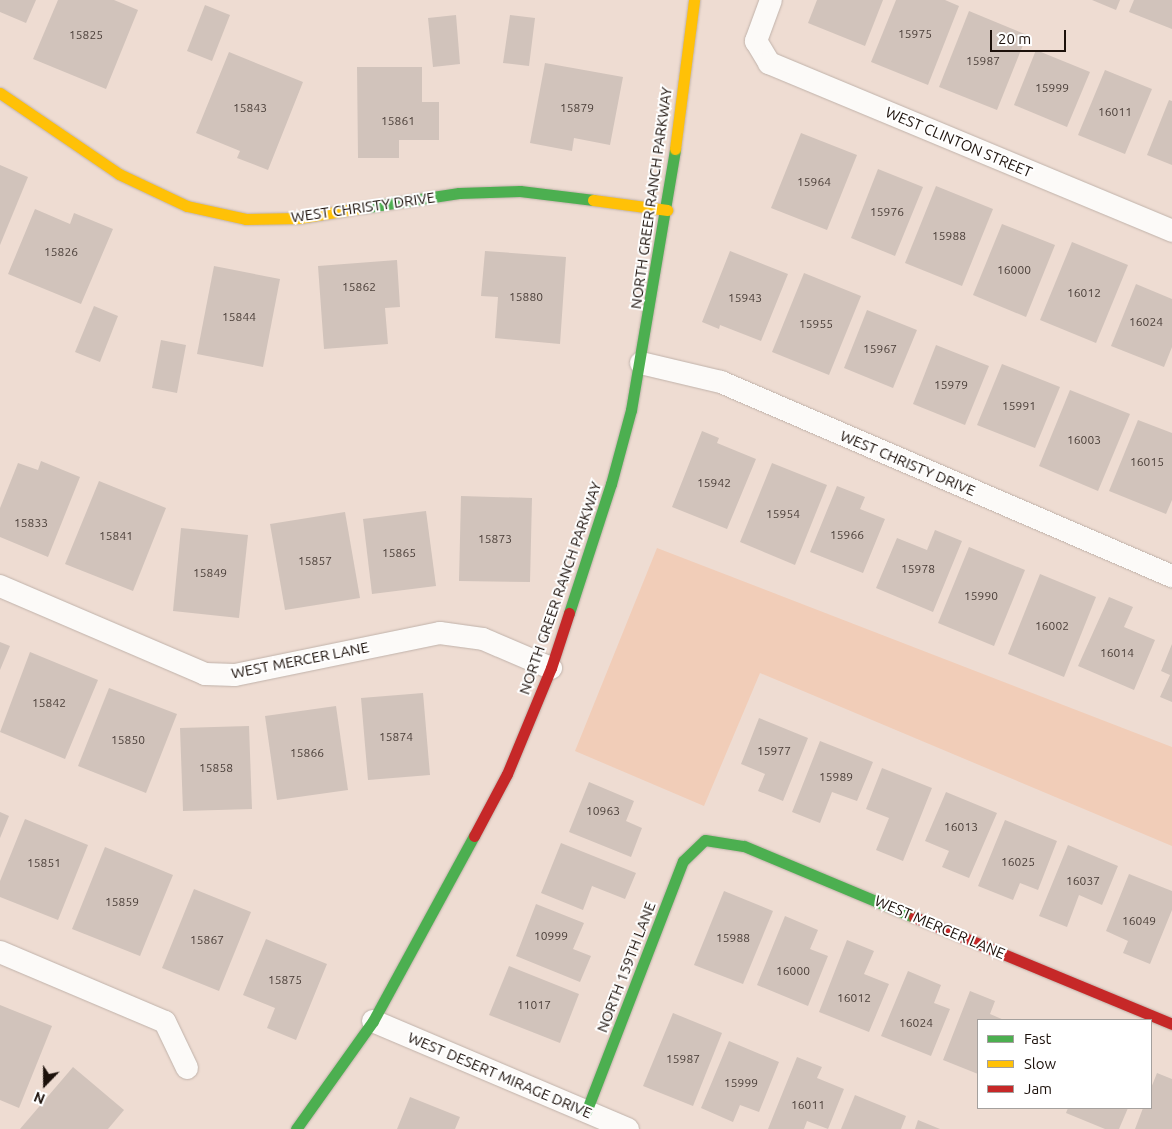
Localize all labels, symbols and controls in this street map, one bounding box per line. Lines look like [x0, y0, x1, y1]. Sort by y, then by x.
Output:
scale bar [992, 20, 1068, 52]
house number: 15975 [898, 27, 932, 41]
house number: 15825 [69, 28, 103, 42]
text: 20 m [998, 30, 1031, 47]
house number: 15987 [966, 54, 1000, 68]
house number: 15999 [1035, 81, 1069, 95]
street label: NORTH GREER RANCH PARKWAY [627, 86, 675, 310]
house number: 15843 [233, 101, 267, 115]
house number: 15879 [560, 101, 594, 115]
street label: WEST CLINTON STREET [883, 103, 1035, 181]
house number: 16011 [1098, 105, 1132, 119]
house number: 15861 [381, 114, 415, 128]
house number: 15964 [797, 175, 831, 189]
street label: WEST CHRISTY DRIVE [290, 188, 436, 226]
house number: 15976 [870, 205, 904, 219]
house number: 15988 [932, 229, 966, 243]
house number: 15826 [44, 245, 78, 259]
house number: 16000 [997, 263, 1031, 277]
house number: 15862 [342, 280, 376, 294]
house number: 16012 [1067, 286, 1101, 300]
house number: 15880 [509, 290, 543, 304]
house number: 15943 [728, 291, 762, 305]
house number: 15844 [222, 310, 256, 324]
house number: 16024 [1129, 315, 1163, 329]
house number: 15955 [799, 317, 833, 331]
house number: 15967 [863, 342, 897, 356]
house number: 15979 [934, 378, 968, 392]
house number: 15991 [1002, 399, 1036, 413]
street label: WEST CHRISTY DRIVE [838, 426, 978, 500]
house number: 16003 [1067, 433, 1101, 447]
house number: 16015 [1130, 455, 1164, 469]
house number: 15942 [697, 476, 731, 490]
street label: NORTH GREER RANCH PARKWAY [515, 479, 605, 697]
house number: 15954 [766, 507, 800, 521]
house number: 15833 [14, 516, 48, 530]
house number: 15966 [830, 528, 864, 542]
house number: 15841 [99, 529, 133, 543]
house number: 15873 [478, 532, 512, 546]
house number: 15865 [382, 546, 416, 560]
house number: 15857 [298, 554, 332, 568]
house number: 15978 [901, 562, 935, 576]
house number: 15849 [193, 566, 227, 580]
house number: 15990 [964, 589, 998, 603]
house number: 16002 [1035, 619, 1069, 633]
street label: WEST MERCER LANE [230, 638, 370, 682]
house number: 16014 [1100, 646, 1134, 660]
house number: 15842 [32, 696, 66, 710]
house number: 15874 [379, 730, 413, 744]
house number: 15850 [111, 733, 145, 747]
house number: 15977 [757, 744, 791, 758]
house number: 15866 [290, 746, 324, 760]
house number: 15858 [199, 761, 233, 775]
house number: 15989 [819, 770, 853, 784]
house number: 10963 [586, 804, 620, 818]
house number: 16013 [944, 820, 978, 834]
house number: 16025 [1001, 855, 1035, 869]
house number: 15851 [27, 856, 61, 870]
house number: 16037 [1066, 874, 1100, 888]
street label: WEST MERCER LANE [872, 891, 1008, 963]
house number: 15859 [105, 895, 139, 909]
street label: NORTH 159TH LANE [593, 899, 659, 1035]
house number: 16049 [1122, 914, 1156, 928]
house number: 10999 [534, 929, 568, 943]
house number: 15988 [716, 931, 750, 945]
house number: 15867 [190, 933, 224, 947]
house number: 16000 [776, 964, 810, 978]
house number: 15875 [268, 973, 302, 987]
house number: 16012 [837, 991, 871, 1005]
house number: 11017 [517, 998, 551, 1012]
house number: 16024 [899, 1016, 933, 1030]
legend [977, 1019, 1152, 1109]
street label: WEST DESERT MIRAGE DRIVE [405, 1028, 595, 1122]
text: Fast [1024, 1030, 1051, 1047]
house number: 15987 [666, 1052, 700, 1066]
text: Slow [1024, 1055, 1056, 1072]
north arrow [20, 1059, 70, 1109]
house number: 15999 [724, 1076, 758, 1090]
text: Jam [1024, 1080, 1052, 1097]
text: N [32, 1089, 47, 1107]
house number: 16011 [791, 1098, 825, 1112]

